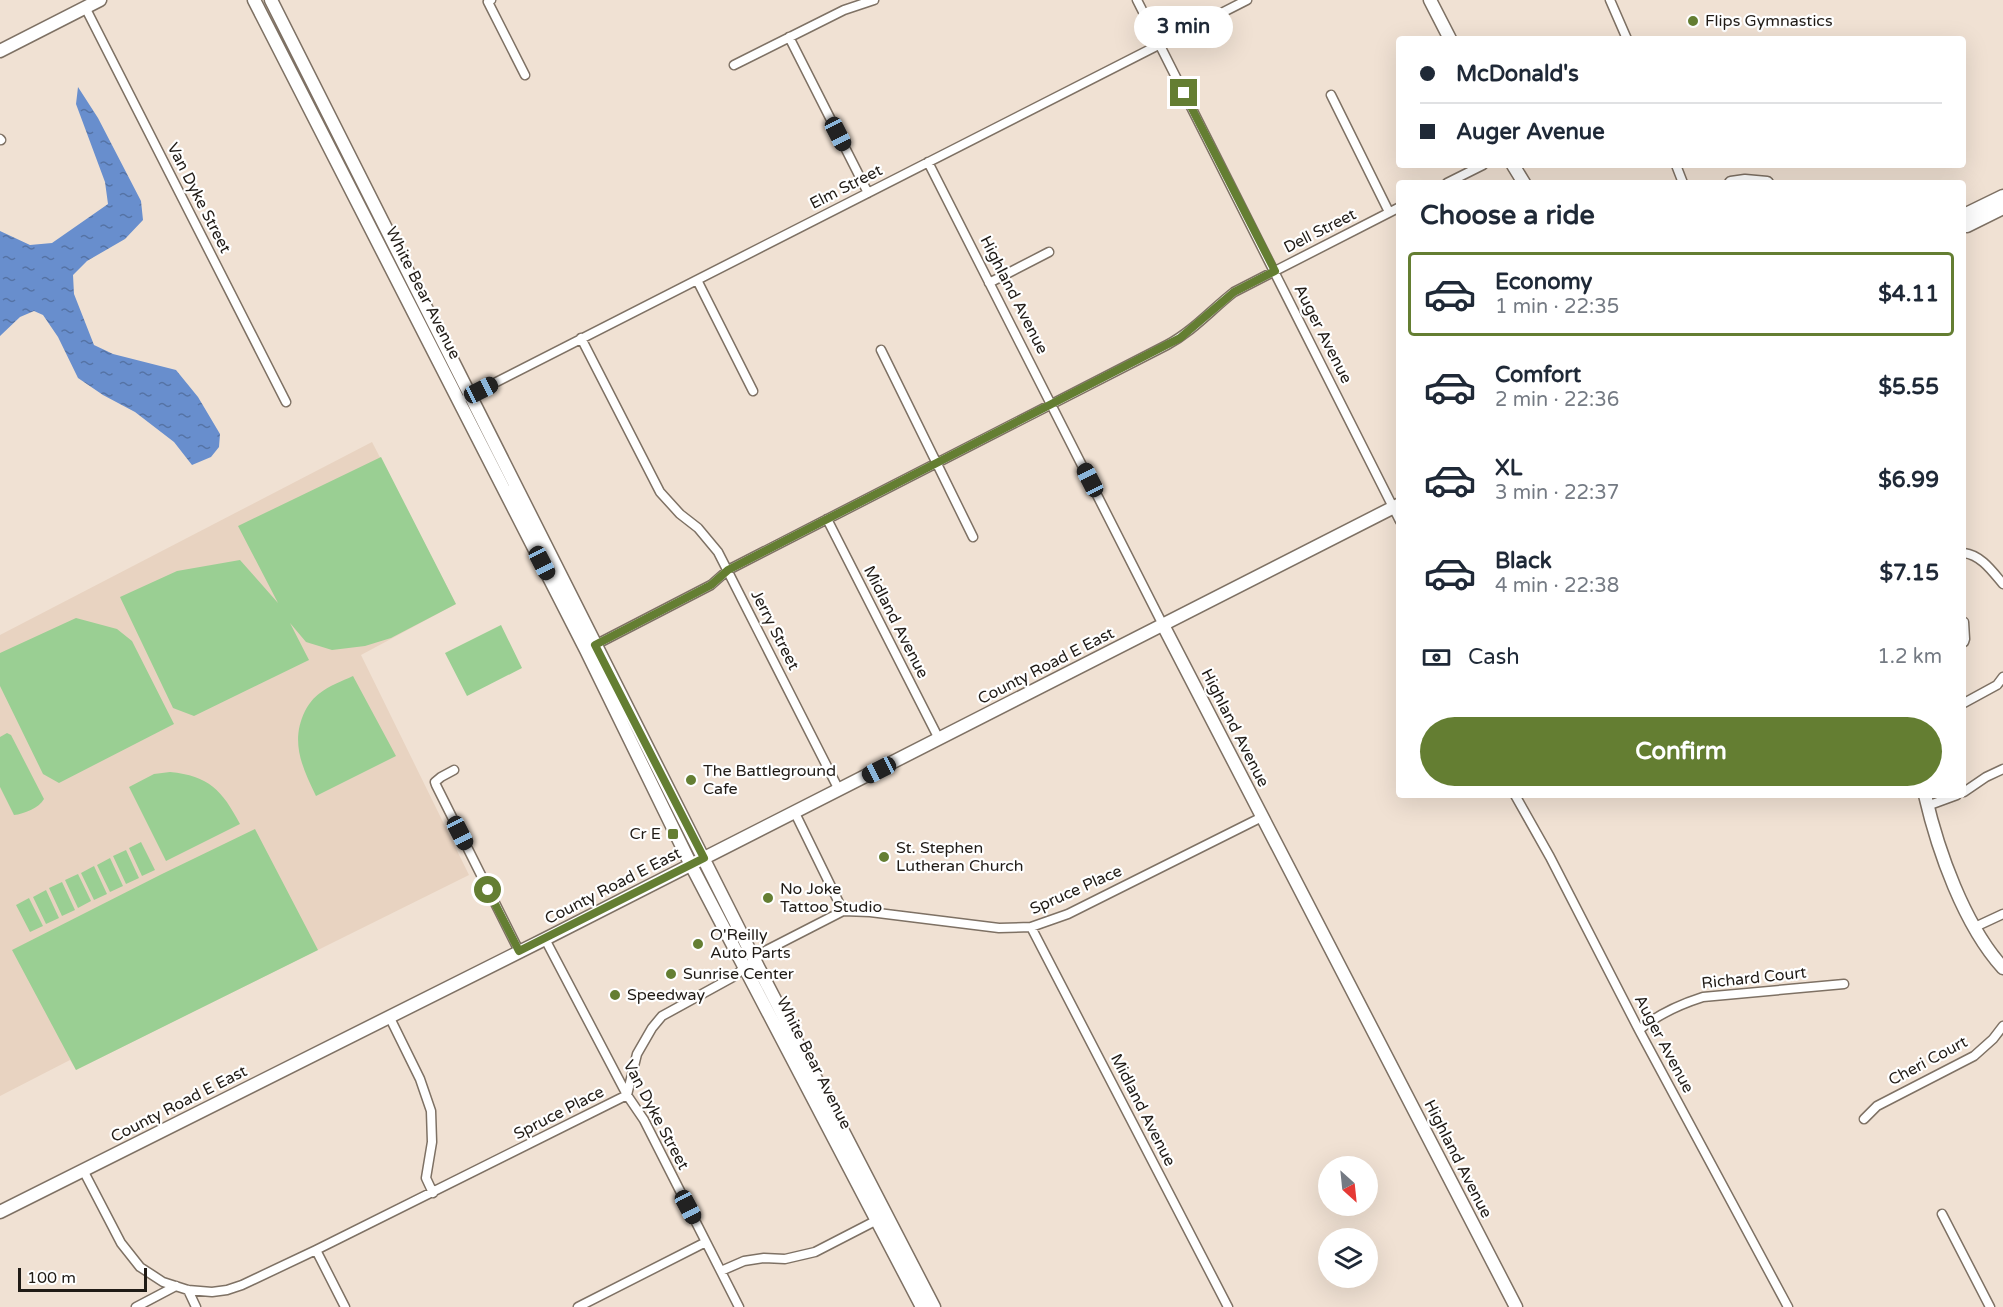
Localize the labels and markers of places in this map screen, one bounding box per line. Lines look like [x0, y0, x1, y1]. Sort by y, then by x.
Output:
place label: Flips Gymnastics [1705, 11, 1833, 31]
marker: Flips Gymnastics [1686, 14, 1700, 28]
place label: The Battleground Cafe [703, 761, 836, 799]
marker: The Battleground Cafe [684, 773, 698, 787]
place label: Cr E [629, 824, 661, 844]
marker: Cr E [666, 827, 680, 841]
place label: St. Stephen Lutheran Church [896, 838, 1024, 876]
marker: St. Stephen Lutheran Church [877, 850, 891, 864]
place label: No Joke Tattoo Studio [780, 879, 882, 917]
marker: No Joke Tattoo Studio [761, 891, 775, 905]
place label: O'Reilly Auto Parts [710, 925, 791, 963]
marker: O'Reilly Auto Parts [691, 937, 705, 951]
place label: Sunrise Center [683, 964, 795, 984]
marker: Sunrise Center [664, 967, 678, 981]
place label: Speedway [627, 985, 705, 1005]
marker: Speedway [608, 988, 622, 1002]

